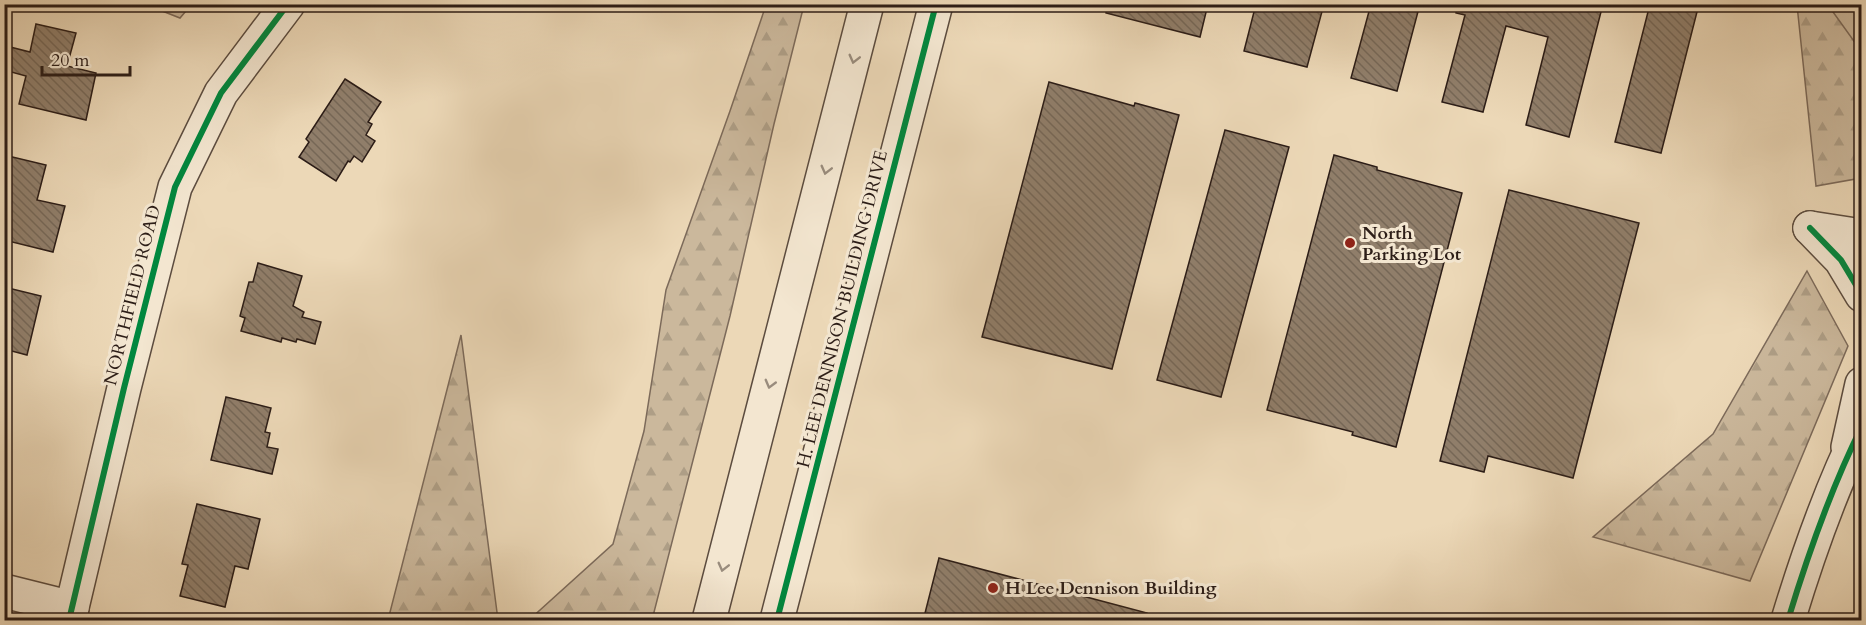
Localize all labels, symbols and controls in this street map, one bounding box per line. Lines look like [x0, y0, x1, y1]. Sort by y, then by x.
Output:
scale bar [42, 39, 130, 77]
text: 20 m [51, 48, 90, 73]
one-way arrow [848, 54, 861, 64]
street label: H. LEE DENNISON BUILDING DRIVE [791, 148, 894, 471]
one-way arrow [820, 165, 833, 175]
street label: NORTHFIELD ROAD [98, 202, 167, 388]
place label: North Parking Lot [1362, 221, 1462, 267]
marker: North Parking Lot [1343, 236, 1357, 250]
one-way arrow [765, 379, 778, 389]
one-way arrow [717, 562, 730, 572]
place label: H Lee Dennison Building [1005, 576, 1217, 601]
marker: H Lee Dennison Building [986, 581, 1000, 595]

